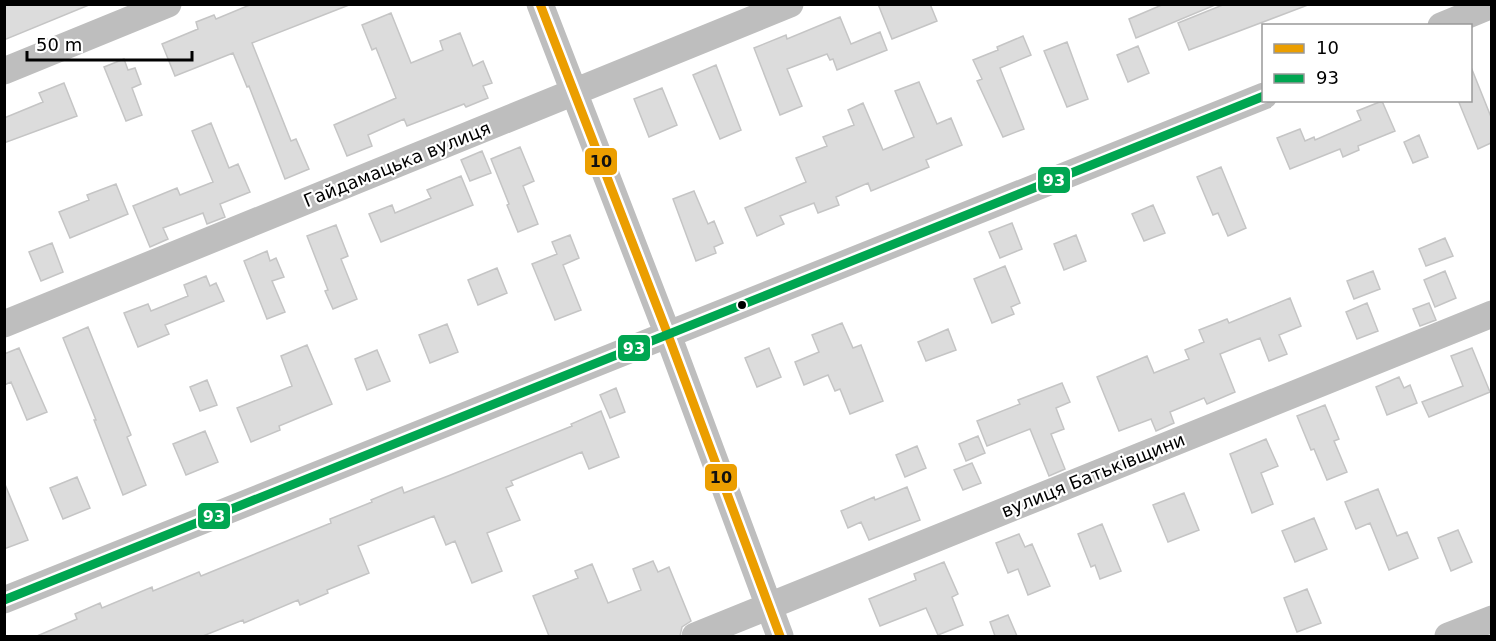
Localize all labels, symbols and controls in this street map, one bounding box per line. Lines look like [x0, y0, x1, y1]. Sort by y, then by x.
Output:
scale bar [27, 24, 192, 62]
legend [1262, 24, 1472, 102]
text: 50 m [36, 34, 82, 55]
text: 10 [1316, 37, 1339, 58]
text: 93 [1316, 67, 1339, 88]
street label: Гайдамацька вулиця [300, 117, 494, 211]
line badge: 10 [584, 147, 618, 176]
text: 10 [590, 152, 612, 171]
line badge: 93 [1037, 166, 1071, 194]
text: 93 [1043, 171, 1065, 190]
unlabelled marker [736, 299, 748, 311]
line badge: 93 [617, 334, 651, 362]
text: 93 [623, 339, 645, 358]
street label: вулиця Батьківщини [998, 428, 1188, 522]
line badge: 10 [704, 463, 738, 492]
text: 10 [710, 468, 732, 487]
line badge: 93 [197, 502, 231, 530]
text: 93 [203, 507, 225, 526]

